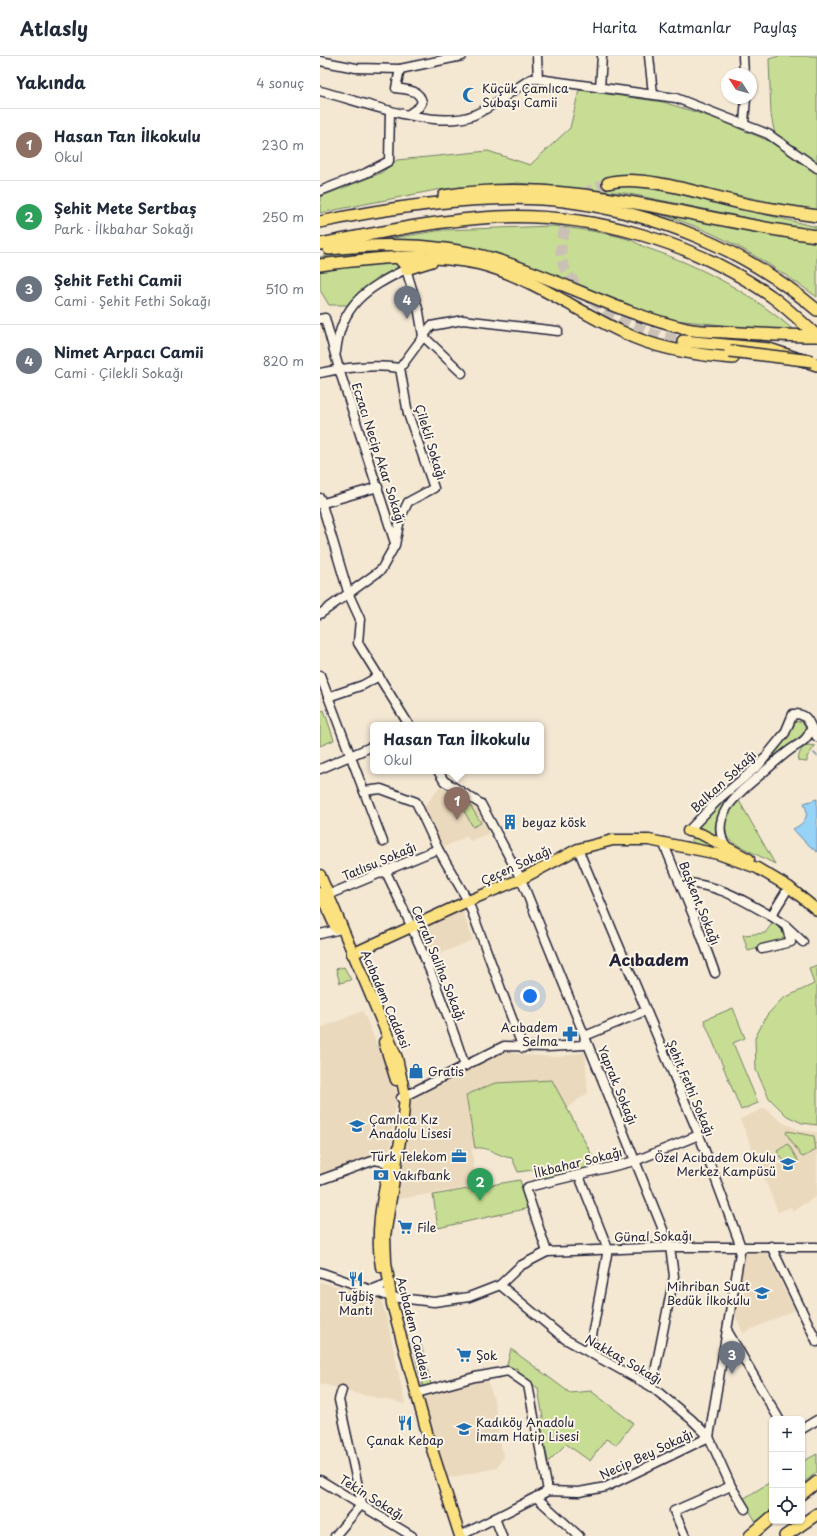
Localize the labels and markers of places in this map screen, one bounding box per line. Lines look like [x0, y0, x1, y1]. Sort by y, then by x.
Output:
place label: Küçük Çamlıca Subaşı Camii [482, 79, 569, 111]
mosque icon: Küçük Çamlıca Subaşı Camii [461, 86, 479, 104]
pin: 4 [394, 286, 420, 319]
pin: 1 [444, 787, 470, 820]
building icon: beyaz kösk [501, 813, 519, 831]
place label: beyaz kösk [522, 813, 587, 831]
place label: Acıbadem Selma [501, 1018, 559, 1050]
pharmacy icon: Acıbadem Selma [561, 1025, 579, 1043]
shop icon: Gratis [407, 1062, 425, 1080]
place label: Gratis [428, 1062, 464, 1080]
place label: Çamlıca Kız Anadolu Lisesi [369, 1110, 452, 1142]
school or university icon: Çamlıca Kız Anadolu Lisesi [348, 1117, 366, 1135]
place label: Türk Telekom [370, 1147, 447, 1165]
office icon: Türk Telekom [450, 1147, 468, 1165]
place label: Özel Acıbadem Okulu Merkez Kampüsü [655, 1148, 776, 1180]
school or university icon: Özel Acıbadem Okulu Merkez Kampüsü [779, 1155, 797, 1173]
bank icon: Vakıfbank [372, 1166, 390, 1184]
place label: Vakıfbank [393, 1166, 450, 1184]
pin: 2 [467, 1168, 493, 1201]
supermarket icon: File [396, 1218, 414, 1236]
place label: File [417, 1218, 437, 1236]
restaurant icon: Tuğbiş Mantı [347, 1270, 365, 1288]
place label: Mihriban Suat Bedük İlkokulu [666, 1277, 750, 1309]
school or university icon: Mihriban Suat Bedük İlkokulu [753, 1284, 771, 1302]
place label: Tuğbiş Mantı [338, 1287, 375, 1319]
pin: 3 [719, 1341, 745, 1374]
supermarket icon: Şok [455, 1346, 473, 1364]
place label: Şok [476, 1346, 498, 1364]
place label: Kadıköy Anadolu İmam Hatip Lisesi [476, 1413, 579, 1445]
restaurant icon: Çanak Kebap [396, 1414, 414, 1432]
school or university icon: Kadıköy Anadolu İmam Hatip Lisesi [455, 1420, 473, 1438]
place label: Çanak Kebap [366, 1431, 444, 1449]

